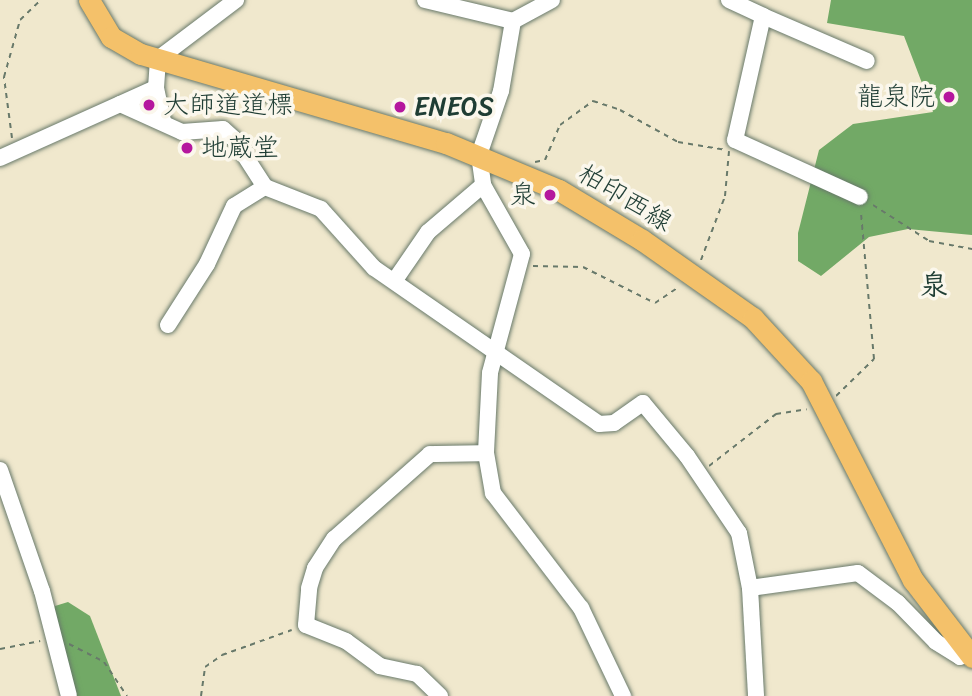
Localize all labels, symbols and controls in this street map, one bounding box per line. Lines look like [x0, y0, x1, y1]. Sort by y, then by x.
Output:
place label: 龍泉院 [857, 81, 935, 113]
place label: 大師道道標 [163, 89, 293, 121]
marker: 龍泉院 [941, 89, 957, 105]
place label: ENEOS [414, 91, 494, 123]
marker: 大師道道標 [141, 97, 157, 113]
marker: ENEOS [392, 99, 408, 115]
place label: 地蔵堂 [201, 132, 279, 164]
marker: 地蔵堂 [179, 140, 195, 156]
street label: 柏印西線 [572, 158, 678, 238]
place label: 泉 [510, 179, 536, 211]
marker: 泉 [542, 187, 558, 203]
district label: 泉 [920, 268, 948, 302]

